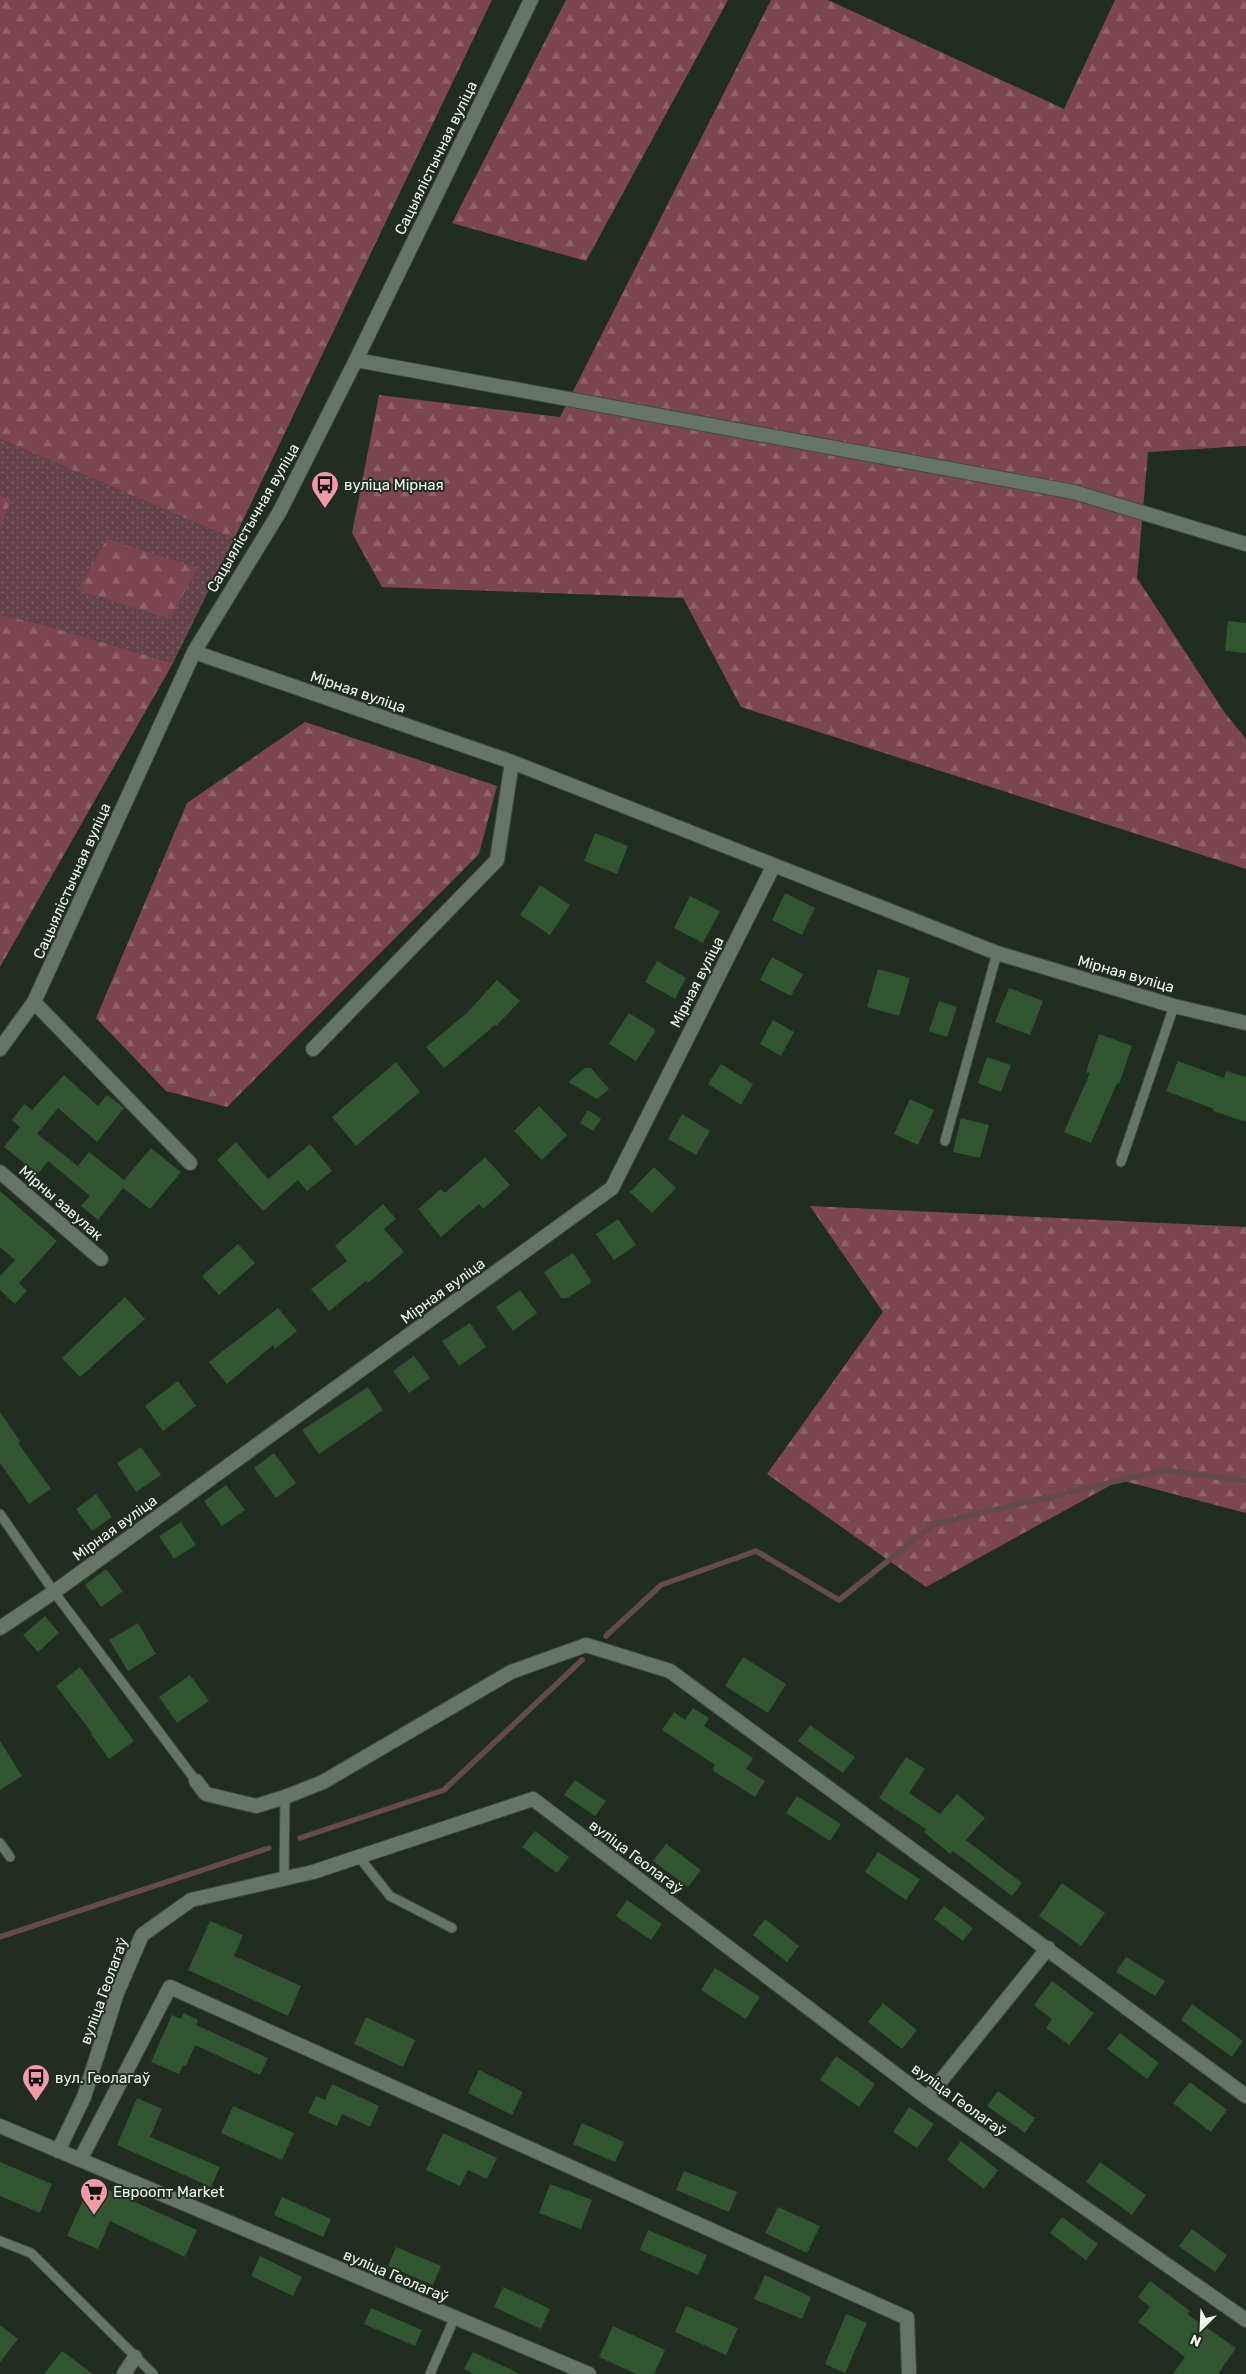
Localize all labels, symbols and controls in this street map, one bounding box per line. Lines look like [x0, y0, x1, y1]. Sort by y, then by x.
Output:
street label: Сацыялістычная вуліца [391, 78, 481, 238]
street label: Сацыялістычная вуліца [203, 440, 303, 596]
bus stop icon: вуліца Мірная [310, 470, 340, 509]
place label: вуліца Мірная [344, 476, 444, 494]
street label: Мірная вуліца [308, 667, 408, 717]
street label: Сацыялістычная вуліца [29, 800, 115, 962]
street label: Мірная вуліца [666, 933, 728, 1031]
street label: Мірная вуліца [1076, 952, 1176, 996]
street label: Мірны завулак [15, 1162, 107, 1244]
street label: Мірная вуліца [397, 1254, 489, 1328]
street label: Мірная вуліца [69, 1491, 161, 1565]
street label: вуліца Геолагаў [586, 1816, 686, 1898]
street label: вуліца Геолагаў [76, 1935, 132, 2047]
street label: вуліца Геолагаў [908, 2060, 1010, 2140]
bus stop icon: вул. Геолагаў [21, 2063, 51, 2102]
place label: вул. Геолагаў [55, 2069, 150, 2087]
supermarket icon: Евроопт Market [79, 2177, 109, 2216]
place label: Евроопт Market [113, 2183, 225, 2201]
street label: вуліца Геолагаў [341, 2246, 451, 2306]
north arrow [1176, 2304, 1226, 2354]
text: N [1188, 2331, 1204, 2350]

